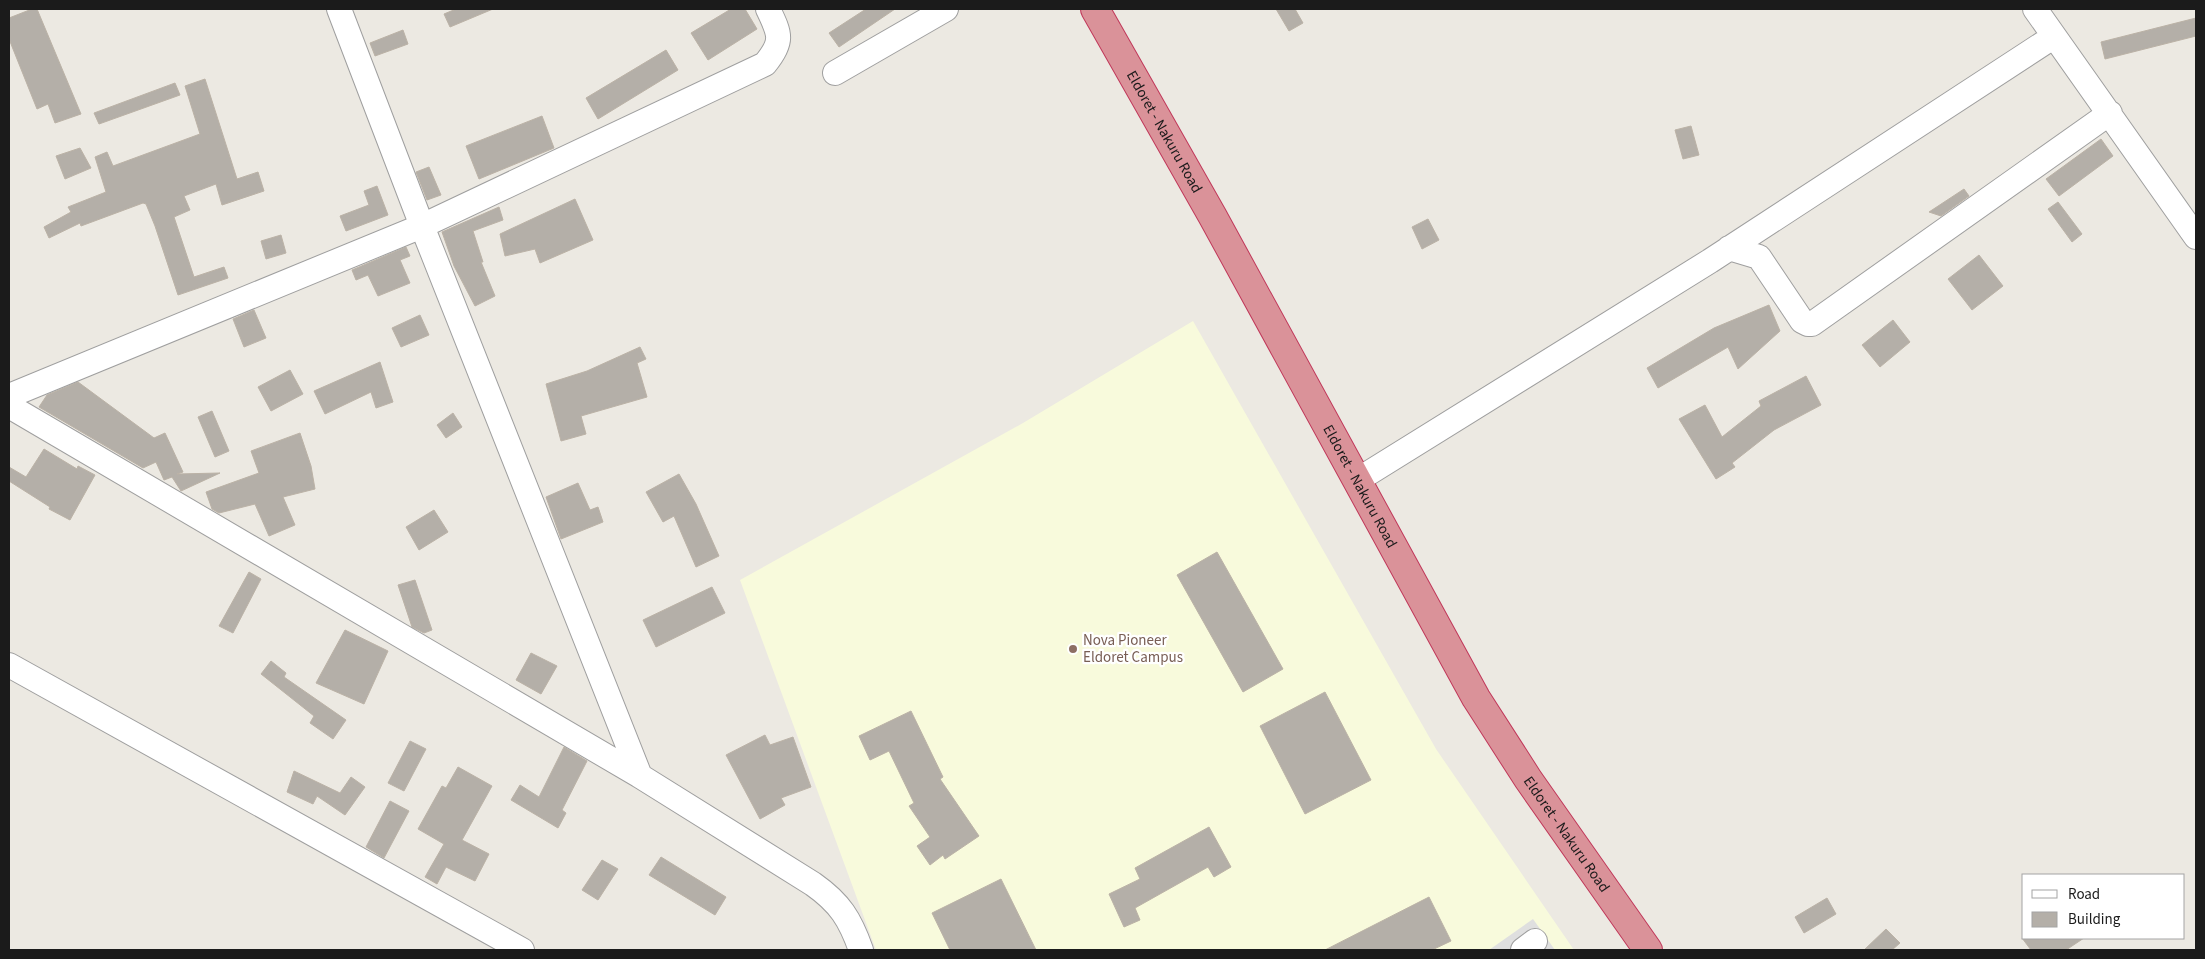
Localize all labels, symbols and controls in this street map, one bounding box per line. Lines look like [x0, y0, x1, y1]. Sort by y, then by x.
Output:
street label: Eldoret - Nakuru Road [1121, 67, 1207, 197]
street label: Eldoret - Nakuru Road [1318, 421, 1402, 552]
place label: Nova Pioneer Eldoret Campus [1083, 630, 1183, 668]
marker: Nova Pioneer Eldoret Campus [1067, 643, 1079, 655]
street label: Eldoret - Nakuru Road [1518, 772, 1614, 897]
legend [2022, 874, 2185, 939]
text: Road [2068, 884, 2100, 905]
text: Building [2068, 909, 2121, 930]

